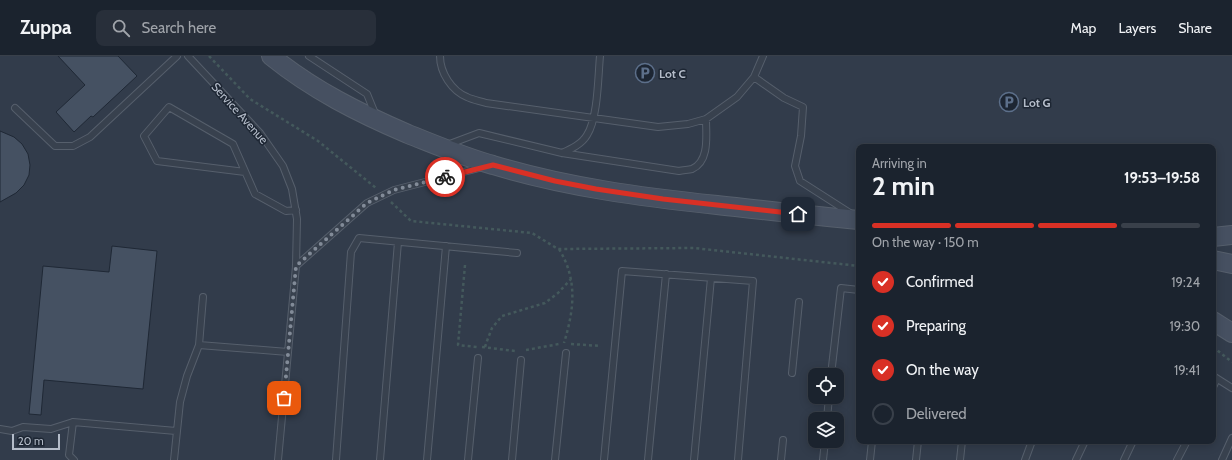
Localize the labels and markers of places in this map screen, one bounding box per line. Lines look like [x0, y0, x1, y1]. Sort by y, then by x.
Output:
parking icon: Lot C [634, 62, 656, 84]
place label: Lot C [659, 66, 686, 81]
parking icon: Lot G [998, 91, 1020, 113]
place label: Lot G [1023, 95, 1051, 110]
pin [781, 197, 815, 231]
pin [267, 381, 301, 415]

